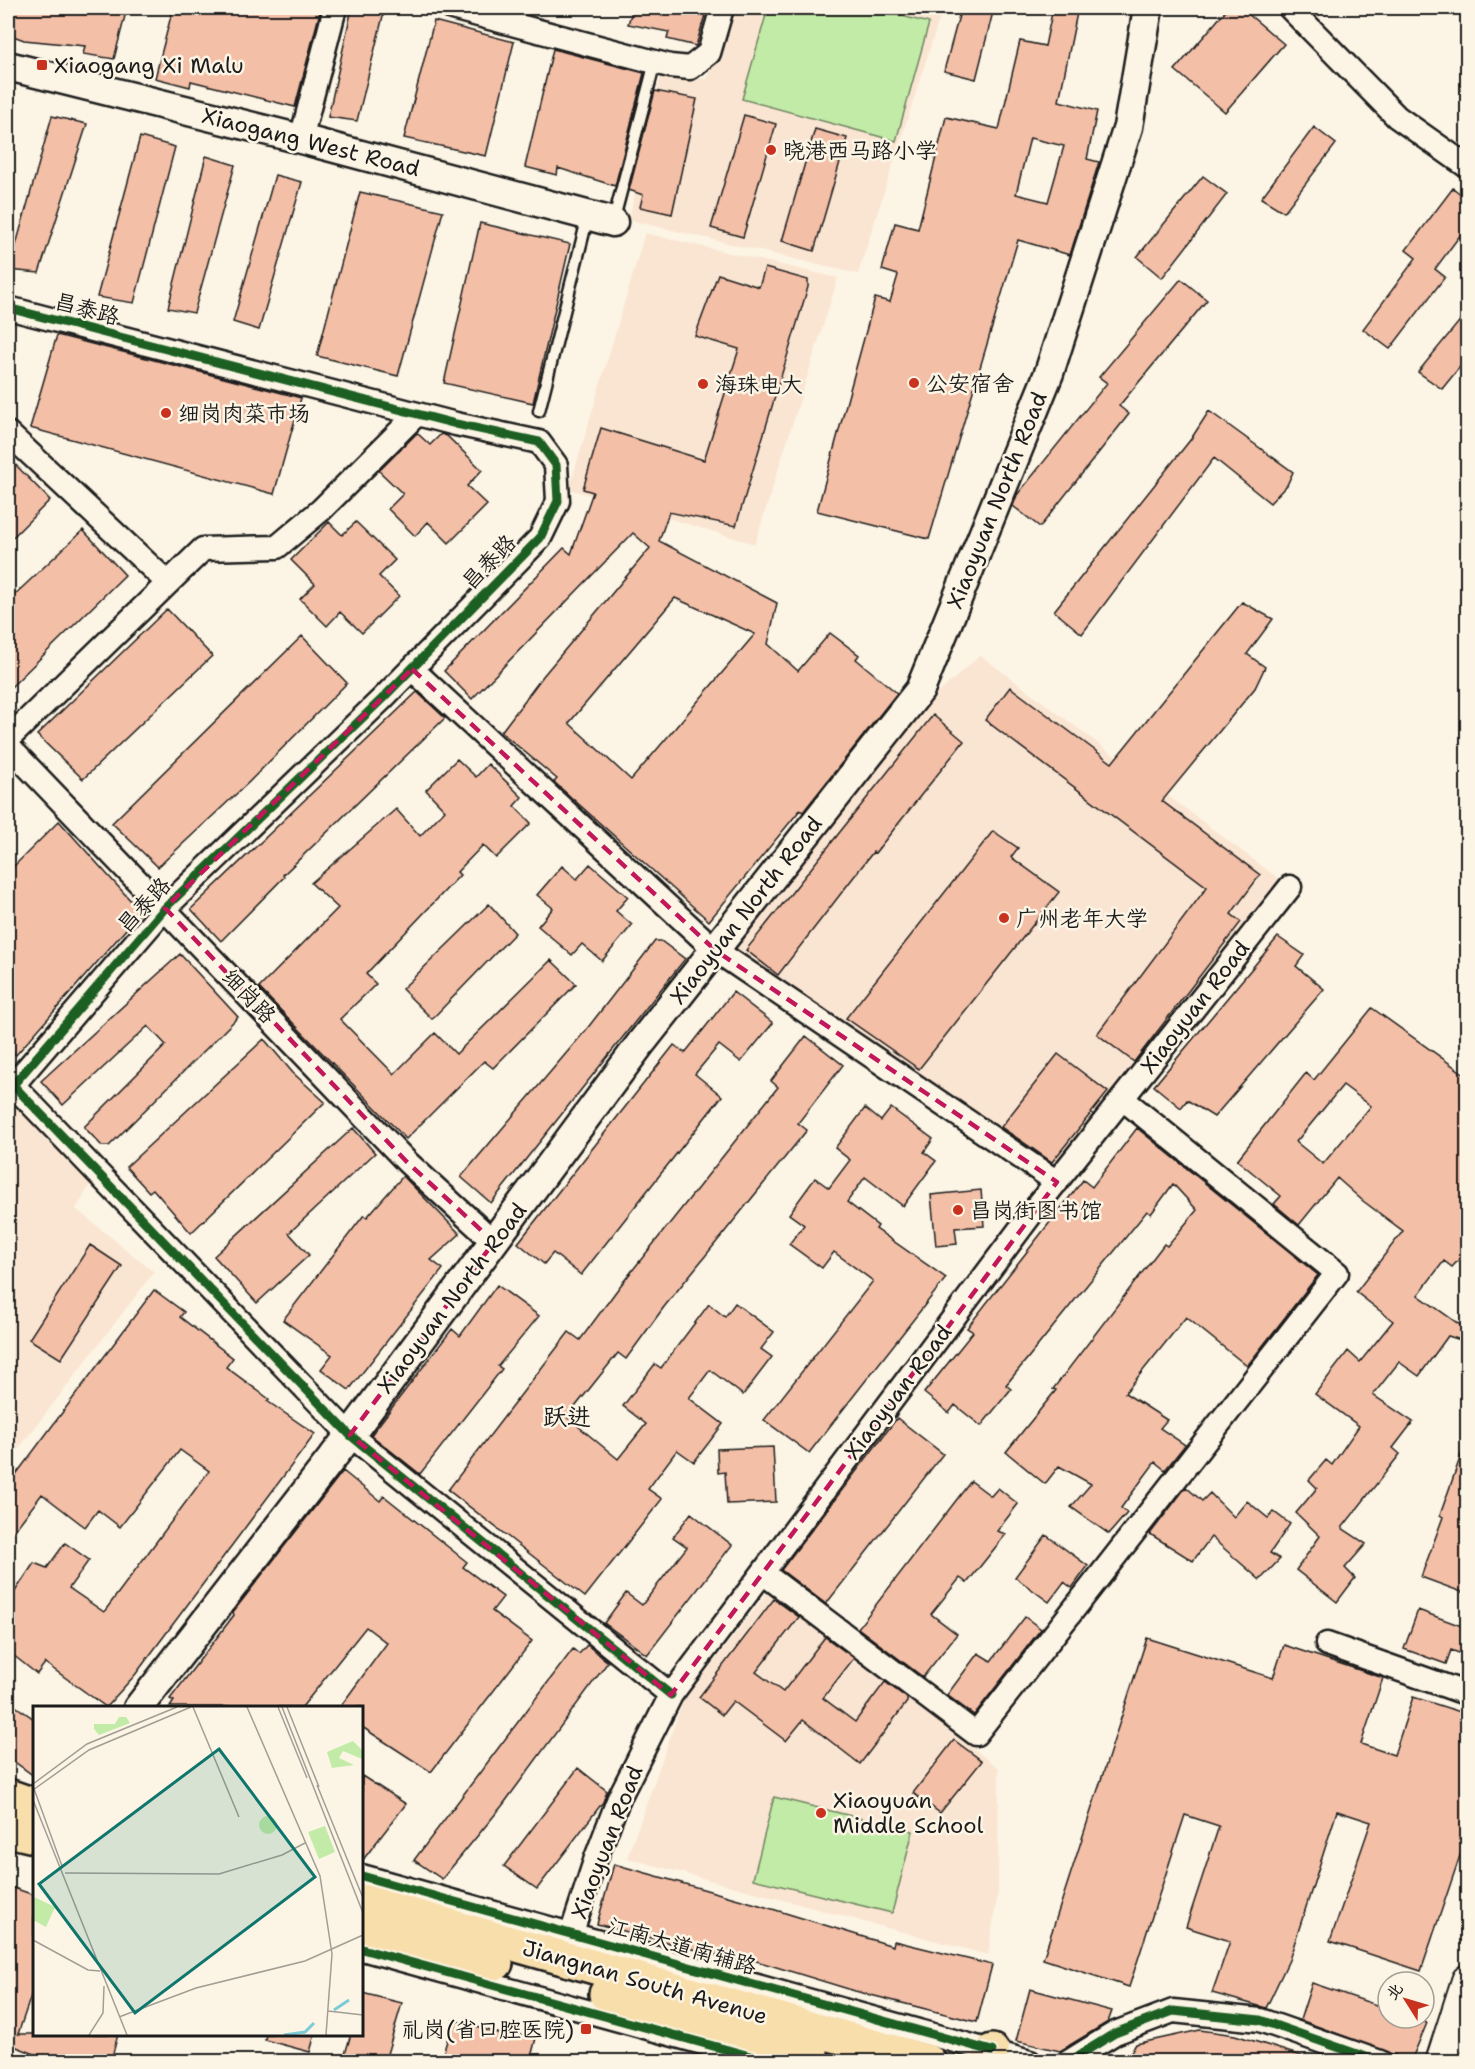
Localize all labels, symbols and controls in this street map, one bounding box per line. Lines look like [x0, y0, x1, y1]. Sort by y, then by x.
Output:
place label: Xiaogang Xi Malu [54, 51, 244, 80]
marker: Xiaogang Xi Malu [35, 58, 49, 72]
street label: Xiaogang West Road [199, 101, 423, 183]
place label: 晓港西马路小学 [783, 136, 937, 165]
marker: 晓港西马路小学 [764, 143, 778, 157]
street label: 昌泰路 [51, 286, 123, 332]
place label: 公安宿舍 [926, 369, 1014, 398]
place label: 海珠电大 [715, 370, 803, 399]
marker: 公安宿舍 [907, 376, 921, 390]
marker: 海珠电大 [696, 377, 710, 391]
street label: Xiaoyuan North Road [940, 387, 1054, 613]
place label: 细岗肉菜市场 [178, 399, 310, 428]
marker: 细岗肉菜市场 [159, 406, 173, 420]
street label: 昌泰路 [456, 528, 522, 596]
street label: Xiaoyuan North Road [663, 810, 829, 1010]
street label: 昌泰路 [111, 871, 177, 939]
place label: 广州老年大学 [1016, 904, 1148, 933]
marker: 广州老年大学 [997, 911, 1011, 925]
street label: Xiaoyuan Road [1134, 934, 1256, 1080]
street label: 细岗路 [216, 962, 282, 1030]
place label: 昌岗街图书馆 [970, 1196, 1102, 1225]
street label: Xiaoyuan North Road [371, 1197, 533, 1399]
marker: 昌岗街图书馆 [951, 1203, 965, 1217]
street label: Xiaoyuan Road [838, 1319, 958, 1465]
district label: 跃进 [543, 1401, 591, 1433]
inset map [33, 1706, 363, 2036]
street label: Xiaoyuan Road [564, 1761, 650, 1923]
place label: Xiaoyuan Middle School [833, 1786, 984, 1840]
marker: Xiaoyuan Middle School [814, 1806, 828, 1820]
street label: 江南大道南辅路 [604, 1911, 760, 1981]
street label: Jiangnan South Avenue [519, 1933, 771, 2031]
north arrow [1376, 1970, 1436, 2030]
text: 北 [1381, 1979, 1408, 2004]
place label: 礼岗(省口腔医院) [401, 2015, 574, 2044]
marker: 礼岗(省口腔医院) [579, 2022, 593, 2036]

